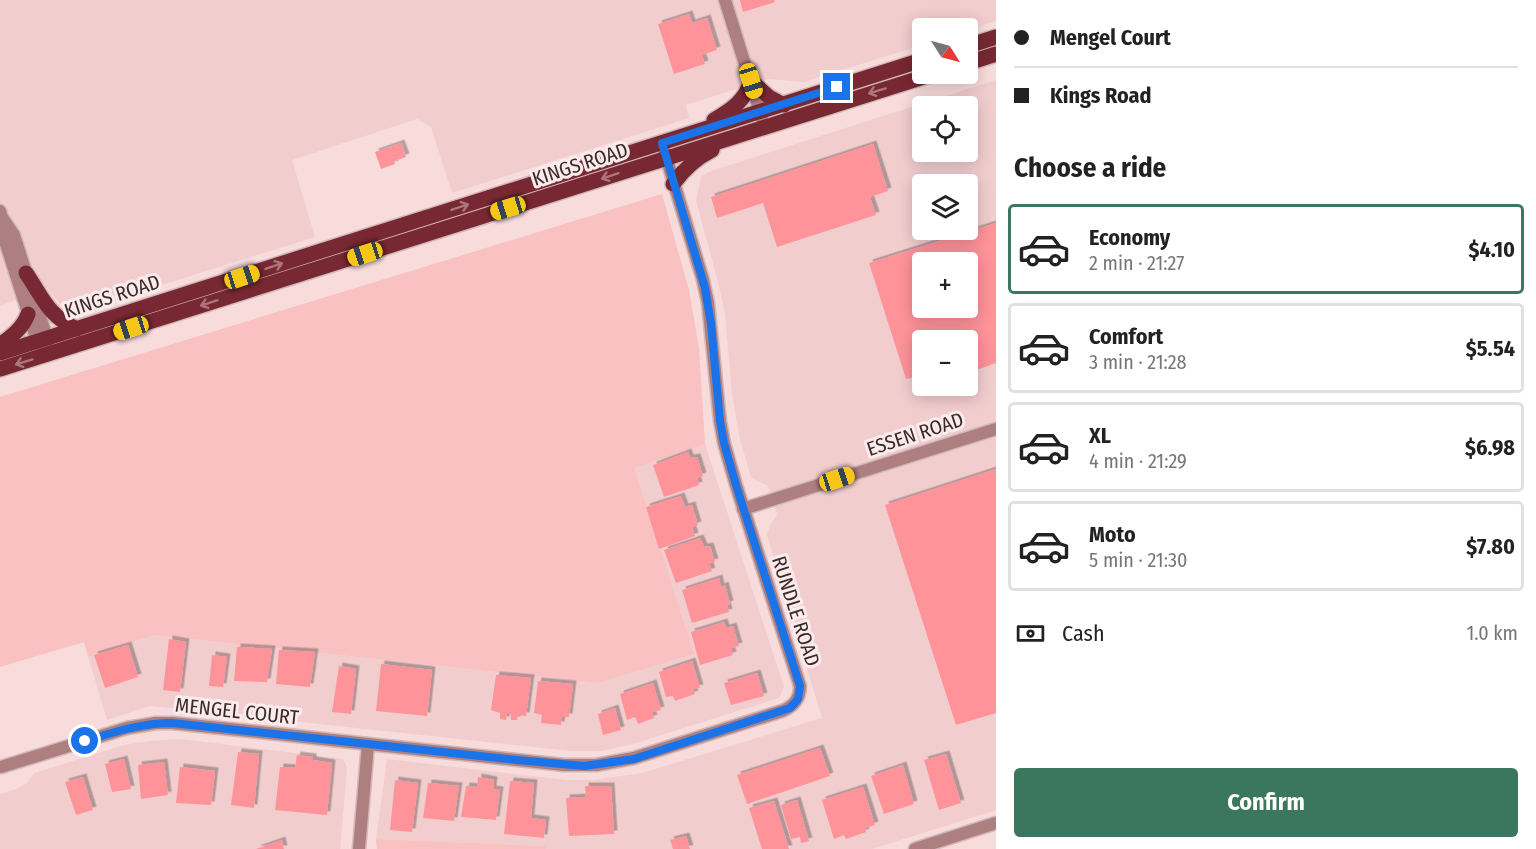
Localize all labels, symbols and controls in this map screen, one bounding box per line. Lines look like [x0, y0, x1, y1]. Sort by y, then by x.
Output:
north arrow [912, 18, 978, 84]
map controls [912, 18, 978, 396]
text: Mengel Court [1050, 24, 1171, 51]
car [737, 61, 765, 101]
route end [823, 73, 850, 100]
text: Kings Road [1050, 82, 1152, 109]
one-way arrow [868, 86, 887, 97]
button: locate [912, 96, 978, 162]
street label: KINGS ROAD [529, 137, 631, 191]
text: Choose a ride [1014, 152, 1166, 184]
one-way arrow [601, 171, 620, 182]
button: layers [912, 174, 978, 240]
car [488, 194, 528, 222]
one-way arrow [450, 201, 469, 212]
icon: car [1017, 222, 1071, 276]
text: Economy [1089, 224, 1170, 251]
text: $4.10 [1469, 236, 1515, 263]
car [345, 240, 385, 268]
text: 2 min · 21:27 [1089, 251, 1184, 275]
button: + [912, 252, 978, 318]
one-way arrow [264, 260, 283, 271]
car [222, 263, 262, 291]
street label: KINGS ROAD [61, 269, 163, 323]
one-way arrow [200, 298, 219, 309]
car [111, 314, 151, 342]
icon: car [1017, 321, 1071, 375]
text: Comfort [1089, 323, 1163, 350]
button: − [912, 330, 978, 396]
text: $5.54 [1466, 335, 1515, 362]
text: 3 min · 21:28 [1089, 350, 1187, 374]
one-way arrow [15, 357, 34, 368]
street label: ESSEN ROAD [864, 407, 966, 461]
icon: car [1017, 420, 1071, 474]
text: XL [1089, 422, 1111, 449]
text: $6.98 [1465, 434, 1515, 461]
text: 4 min · 21:29 [1089, 449, 1187, 473]
car [817, 465, 857, 493]
icon: car [1017, 519, 1071, 573]
text: Moto [1089, 521, 1136, 548]
text: $7.80 [1466, 533, 1515, 560]
text: 5 min · 21:30 [1089, 548, 1188, 572]
street label: RUNDLE ROAD [767, 553, 825, 669]
icon: cash [1014, 617, 1047, 650]
text: Cash [1062, 620, 1105, 647]
text: 1.0 km [1466, 621, 1518, 645]
street label: MENGEL COURT [174, 693, 301, 729]
route start [71, 727, 98, 754]
button: Confirm [1014, 768, 1518, 837]

